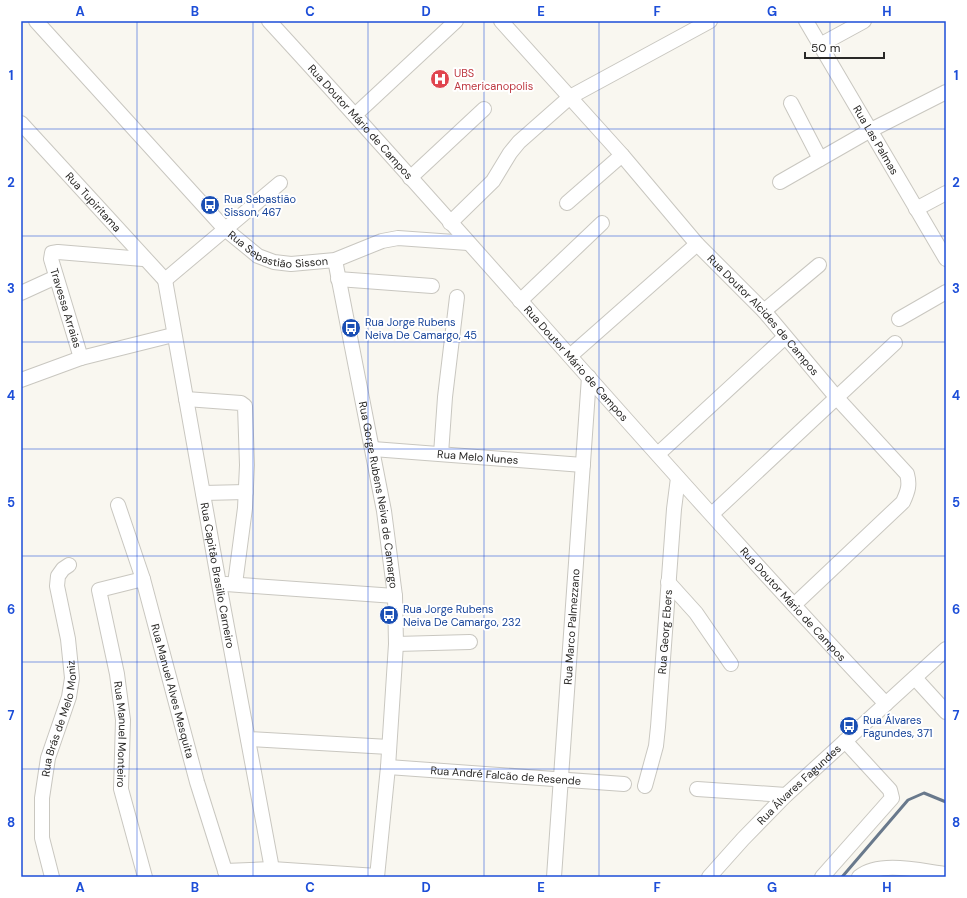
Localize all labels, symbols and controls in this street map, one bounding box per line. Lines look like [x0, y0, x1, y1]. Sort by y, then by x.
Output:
text: A [75, 3, 85, 20]
text: B [191, 3, 199, 20]
text: C [305, 3, 315, 20]
text: D [421, 3, 431, 20]
text: E [537, 3, 545, 20]
text: F [653, 3, 661, 20]
text: G [767, 3, 777, 20]
text: H [882, 3, 892, 20]
scale bar [805, 34, 884, 60]
text: 50 m [811, 40, 840, 56]
street label: Rua Doutor Mário de Campos [305, 61, 416, 182]
place label: UBS Americanopolis [454, 66, 533, 93]
text: 1 [9, 67, 13, 84]
text: 1 [954, 67, 958, 84]
hospital icon: UBS Americanopolis [429, 68, 451, 90]
street label: Rua Las Palmas [850, 103, 902, 177]
street label: Rua Tupiritama [62, 169, 124, 235]
text: 2 [7, 174, 15, 191]
text: 2 [952, 174, 960, 191]
place label: Rua Sebastião Sisson, 467 [224, 192, 296, 219]
bus stop icon: Rua Sebastião Sisson, 467 [199, 194, 221, 216]
street label: Rua Sebastião Sisson [225, 227, 329, 271]
street label: Rua Doutor Alcides de Campos [704, 251, 822, 378]
street label: Travessa Arraias [47, 266, 85, 350]
text: 3 [7, 280, 15, 297]
text: 3 [952, 280, 960, 297]
street label: Rua Doutor Mário de Campos [521, 303, 631, 424]
place label: Rua Jorge Rubens Neiva De Camargo, 45 [365, 315, 477, 342]
bus stop icon: Rua Jorge Rubens Neiva De Camargo, 45 [340, 317, 362, 339]
text: 4 [7, 387, 15, 404]
text: 4 [952, 387, 960, 404]
street label: Rua Gorge Rubens Neiva de Camargo [356, 400, 401, 589]
street label: Rua Melo Nunes [437, 447, 519, 467]
text: 5 [7, 494, 15, 511]
text: 5 [952, 494, 960, 511]
street label: Rua Capitão Brasilio Carneiro [198, 501, 238, 649]
street label: Rua Doutor Mário de Campos [737, 544, 849, 664]
street label: Rua Marco Palmezzano [560, 568, 583, 685]
street label: Rua Georg Ebers [655, 589, 675, 675]
text: 6 [7, 601, 15, 618]
text: 6 [952, 601, 960, 618]
place label: Rua Jorge Rubens Neiva De Camargo, 232 [403, 602, 521, 629]
bus stop icon: Rua Jorge Rubens Neiva De Camargo, 232 [378, 604, 400, 626]
street label: Rua Manuel Alves Mesquita [148, 622, 197, 760]
street label: Rua Brás de Melo Moniz [38, 660, 79, 778]
street label: Rua Manuel Monteiro [111, 680, 130, 788]
text: 7 [8, 707, 15, 724]
text: 7 [953, 707, 960, 724]
place label: Rua Álvares Fagundes, 371 [863, 713, 933, 740]
bus stop icon: Rua Álvares Fagundes, 371 [838, 715, 860, 737]
street label: Rua Álvares Fagundes [754, 741, 844, 828]
street label: Rua André Falcão de Resende [430, 763, 581, 788]
text: 8 [7, 814, 15, 831]
text: 8 [952, 814, 960, 831]
text: A [75, 879, 85, 896]
text: B [191, 879, 199, 896]
text: C [305, 879, 315, 896]
text: D [421, 879, 431, 896]
text: E [537, 879, 545, 896]
text: F [653, 879, 661, 896]
text: G [767, 879, 777, 896]
text: H [882, 879, 892, 896]

